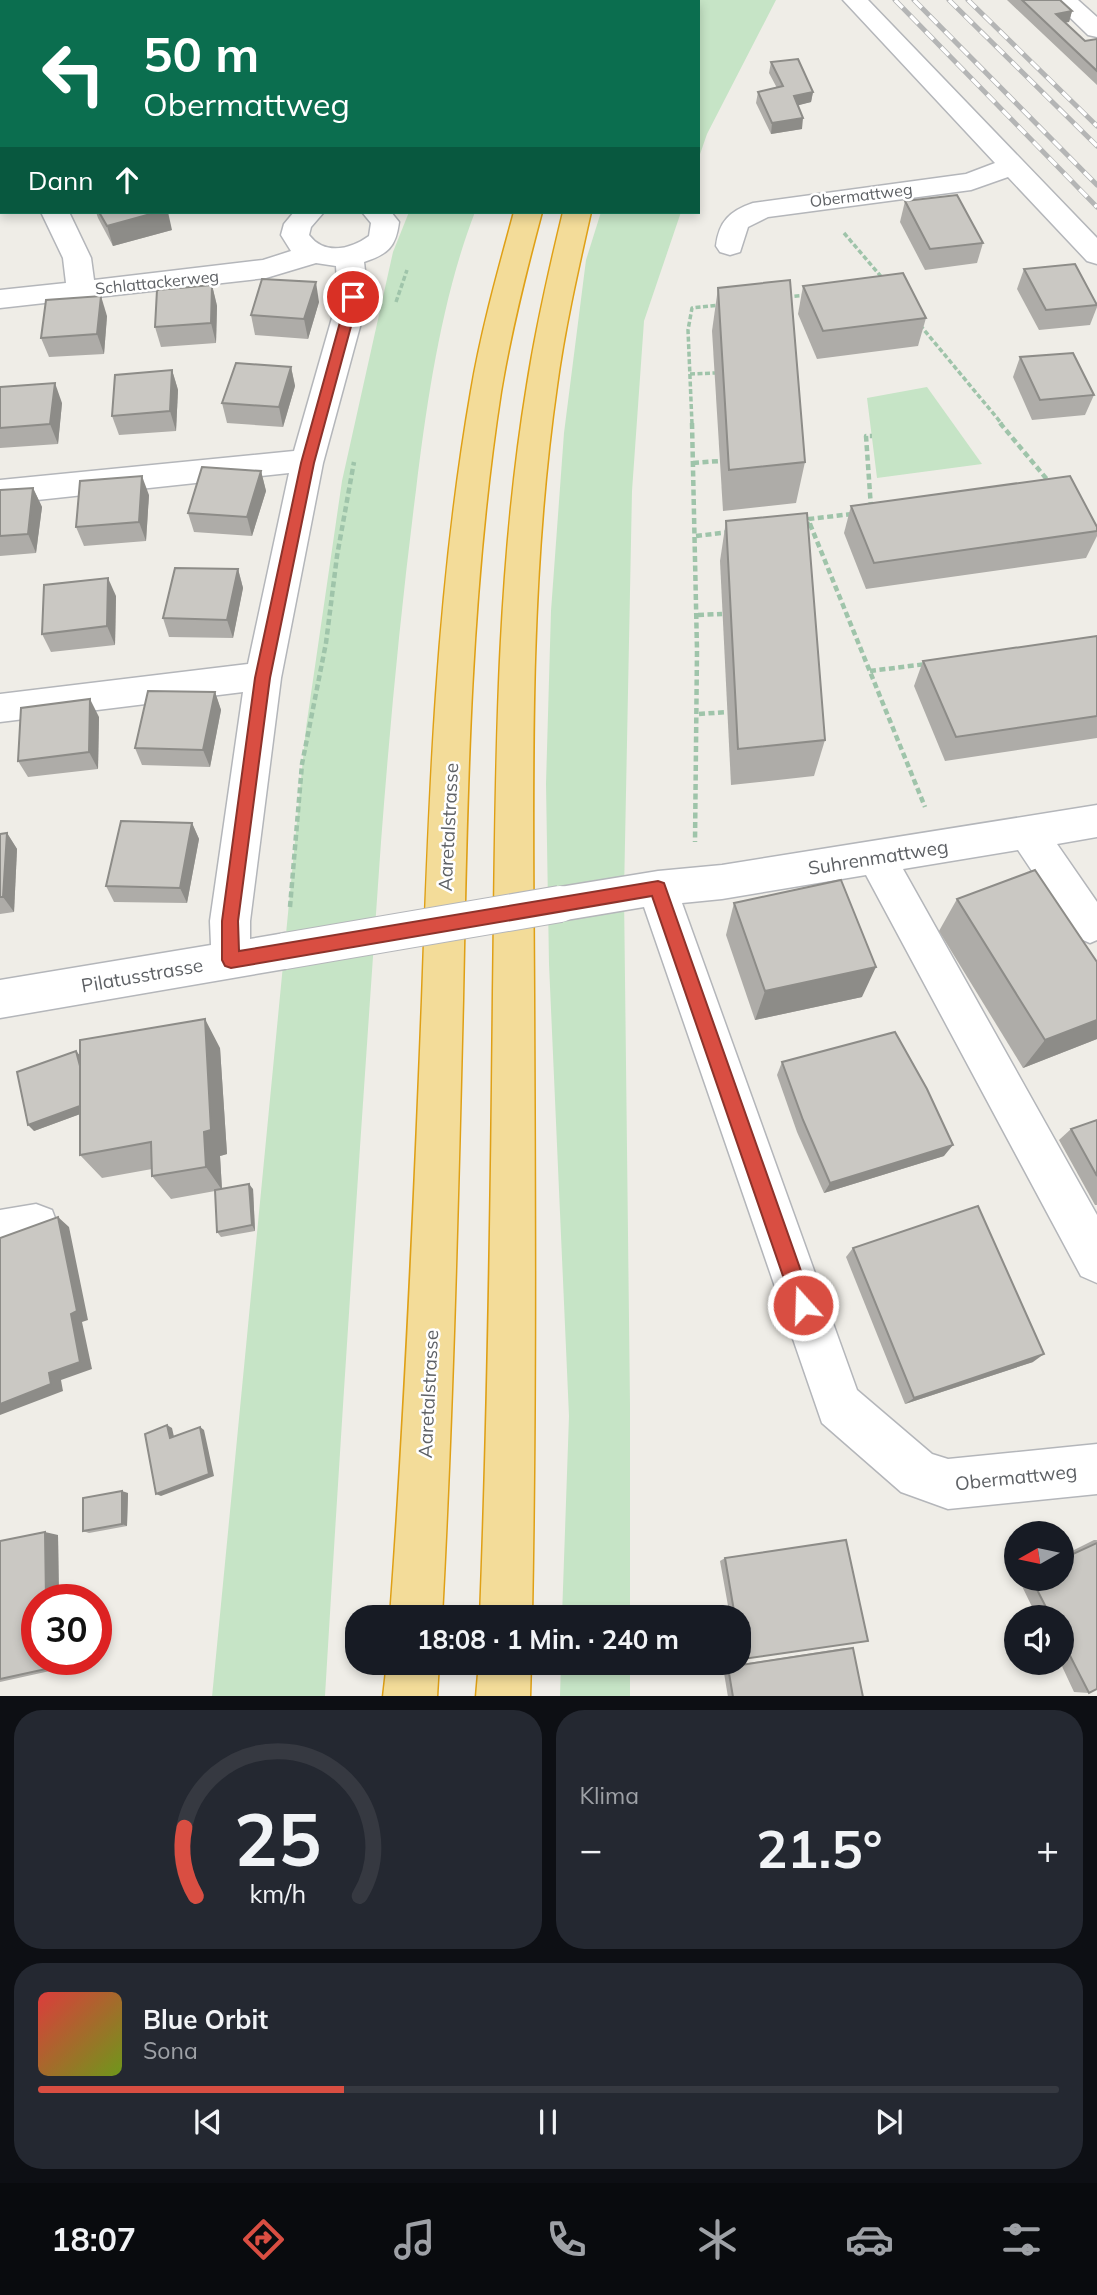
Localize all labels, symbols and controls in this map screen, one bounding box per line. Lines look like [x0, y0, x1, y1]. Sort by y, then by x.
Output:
text: 50 m [143, 23, 259, 84]
icon: left [28, 28, 119, 119]
text: Obermattweg [143, 84, 350, 124]
icon: ahead [108, 161, 146, 199]
text: Dann [28, 164, 94, 197]
street label: Obermattweg [808, 179, 914, 211]
street label: Schlattackerweg [94, 266, 220, 298]
pin [323, 267, 383, 327]
icon: arrive [334, 278, 372, 316]
street label: Aaretalstrasse [433, 762, 463, 892]
street label: Suhrenmattweg [806, 834, 950, 880]
street label: Pilatusstrasse [79, 952, 205, 998]
position arrow [766, 1268, 840, 1342]
street label: Aaretalstrasse [413, 1329, 443, 1459]
street label: Obermattweg [954, 1459, 1078, 1495]
north arrow [1004, 1521, 1074, 1591]
map controls [1004, 1521, 1074, 1675]
speed limit sign: 30 [21, 1584, 112, 1675]
button: sound [1004, 1605, 1074, 1675]
text: 18:08 · 1 Min. · 240 m [417, 1623, 679, 1656]
text: Klima [580, 1781, 639, 1810]
text: 25 [234, 1793, 321, 1884]
text: 21.5° [756, 1816, 882, 1881]
text: − [580, 1825, 602, 1873]
text: + [1036, 1825, 1059, 1873]
text: km/h [249, 1877, 306, 1908]
text: Blue Orbit [143, 2003, 268, 2036]
text: Sona [143, 2036, 198, 2065]
icon: previous [189, 2103, 227, 2141]
icon: pause [529, 2103, 567, 2141]
icon: next [870, 2103, 908, 2141]
icon: directions [239, 2215, 288, 2264]
icon: music [390, 2215, 439, 2264]
icon: phone [542, 2215, 591, 2264]
icon: climate [693, 2215, 742, 2264]
icon: car [845, 2215, 894, 2264]
icon: filters [997, 2215, 1046, 2264]
text: 18:07 [51, 2219, 136, 2259]

